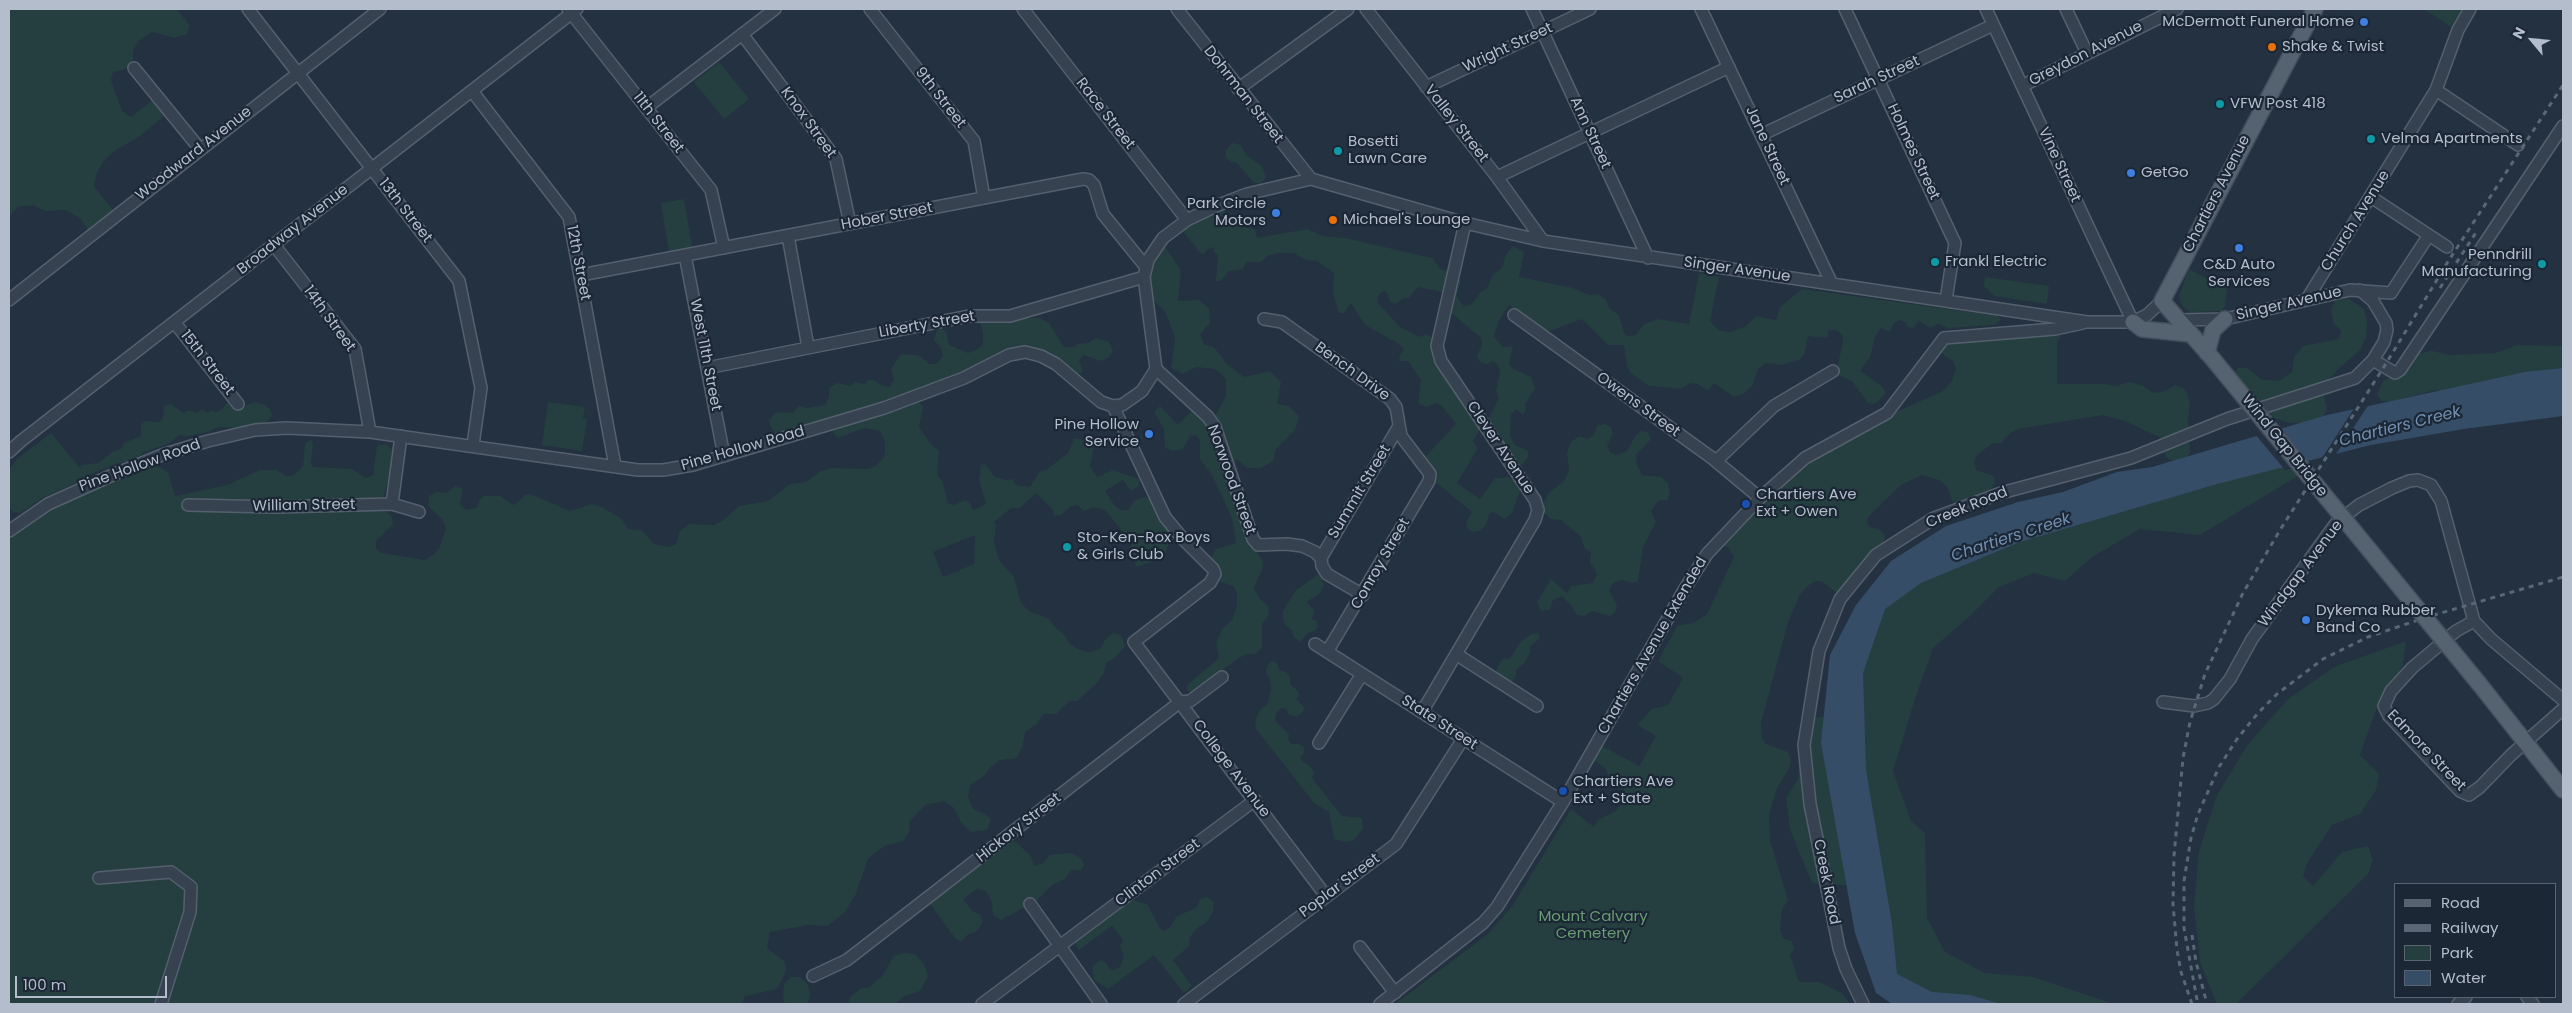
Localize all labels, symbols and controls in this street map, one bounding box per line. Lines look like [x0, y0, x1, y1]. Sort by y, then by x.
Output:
place label: McDermott Funeral Home [2162, 13, 2354, 31]
north arrow [2507, 15, 2557, 65]
marker: McDermott Funeral Home [2358, 16, 2370, 28]
street label: Greydon Avenue [2026, 18, 2146, 90]
street label: Wright Street [1460, 19, 1556, 77]
text: N [2507, 24, 2530, 42]
place label: Shake & Twist [2282, 38, 2384, 56]
marker: Shake & Twist [2266, 41, 2278, 53]
street label: Dohrman Street [1199, 43, 1287, 147]
street label: Sarah Street [1831, 52, 1923, 108]
street label: 9th Street [911, 64, 969, 132]
street label: Race Street [1072, 75, 1138, 153]
street label: Valley Street [1420, 82, 1492, 166]
street label: Knox Street [776, 84, 840, 162]
street label: 11th Street [629, 89, 687, 157]
street label: Ann Street [1566, 94, 1614, 172]
place label: VFW Post 418 [2230, 95, 2326, 113]
marker: VFW Post 418 [2214, 98, 2226, 110]
street label: Holmes Street [1883, 101, 1943, 203]
street label: Woodward Avenue [132, 103, 256, 205]
street label: Jane Street [1741, 104, 1793, 188]
street label: Vine Street [2034, 125, 2084, 205]
place label: Velma Apartments [2381, 130, 2523, 148]
street label: Chartiers Avenue [2180, 132, 2254, 256]
place label: Bosetti Lawn Care [1348, 133, 1427, 168]
marker: Velma Apartments [2365, 133, 2377, 145]
marker: Bosetti Lawn Care [1332, 145, 1344, 157]
place label: GetGo [2141, 164, 2189, 182]
marker: GetGo [2125, 167, 2137, 179]
street label: Church Avenue [2318, 167, 2394, 275]
street label: 13th Street [374, 175, 436, 247]
street label: Broadway Avenue [234, 181, 352, 279]
place label: Park Circle Motors [1187, 195, 1266, 230]
street label: Hober Street [840, 199, 934, 235]
marker: Park Circle Motors [1270, 207, 1282, 219]
place label: Michael's Lounge [1343, 211, 1470, 229]
marker: Michael's Lounge [1327, 214, 1339, 226]
street label: 12th Street [562, 224, 594, 302]
marker: C&D Auto Services [2233, 242, 2245, 254]
place label: Penndrill Manufacturing [2421, 246, 2532, 281]
place label: Frankl Electric [1945, 253, 2047, 271]
street label: Singer Avenue [1683, 254, 1791, 286]
marker: Frankl Electric [1929, 256, 1941, 268]
place label: C&D Auto Services [2203, 256, 2275, 291]
marker: Penndrill Manufacturing [2536, 258, 2548, 270]
street label: 14th Street [299, 282, 359, 356]
street label: Singer Avenue [2235, 283, 2343, 325]
street label: West 11th Street [685, 297, 725, 413]
street label: Liberty Street [878, 308, 976, 342]
street label: 15th Street [176, 327, 238, 399]
street label: Bench Drive [1311, 339, 1393, 405]
street label: Owens Street [1593, 369, 1683, 441]
street label: Wind Gap Bridge [2237, 391, 2331, 501]
street label: Clever Avenue [1462, 398, 1538, 498]
water label: Chartiers Creek [2337, 403, 2463, 451]
place label: Pine Hollow Service [1054, 416, 1139, 451]
street label: Pine Hollow Road [679, 423, 807, 475]
street label: Norwood Street [1203, 423, 1259, 537]
marker: Pine Hollow Service [1143, 428, 1155, 440]
street label: Pine Hollow Road [77, 436, 203, 496]
street label: Summit Street [1325, 442, 1395, 542]
street label: Creek Road [1924, 483, 2010, 533]
place label: Chartiers Ave Ext + Owen [1756, 486, 1857, 521]
street label: William Street [252, 496, 356, 516]
marker: Chartiers Ave Ext + Owen [1740, 498, 1752, 510]
water label: Chartiers Creek [1949, 510, 2073, 566]
street label: Conroy Street [1348, 515, 1414, 613]
street label: Windgap Avenue [2255, 517, 2347, 631]
place label: Sto-Ken-Rox Boys & Girls Club [1077, 529, 1210, 564]
marker: Sto-Ken-Rox Boys & Girls Club [1061, 541, 1073, 553]
street label: Chartiers Avenue Extended [1595, 554, 1711, 738]
place label: Dykema Rubber Band Co [2316, 602, 2436, 637]
marker: Dykema Rubber Band Co [2300, 614, 2312, 626]
street label: State Street [1398, 692, 1480, 754]
street label: Edmore Street [2383, 707, 2469, 795]
street label: College Avenue [1188, 717, 1274, 821]
place label: Chartiers Ave Ext + State [1573, 773, 1674, 808]
marker: Chartiers Ave Ext + State [1557, 785, 1569, 797]
street label: Hickory Street [973, 789, 1065, 867]
street label: Clinton Street [1112, 835, 1204, 911]
street label: Creek Road [1809, 838, 1843, 926]
street label: Poplar Street [1296, 850, 1384, 922]
legend [2394, 883, 2557, 998]
text: Road [2441, 892, 2480, 913]
park label: Mount Calvary Cemetery [1538, 908, 1648, 943]
text: Railway [2441, 917, 2499, 938]
text: Park [2441, 942, 2473, 963]
scale bar [18, 966, 170, 998]
text: Water [2441, 967, 2486, 988]
text: 100 m [23, 974, 66, 995]

